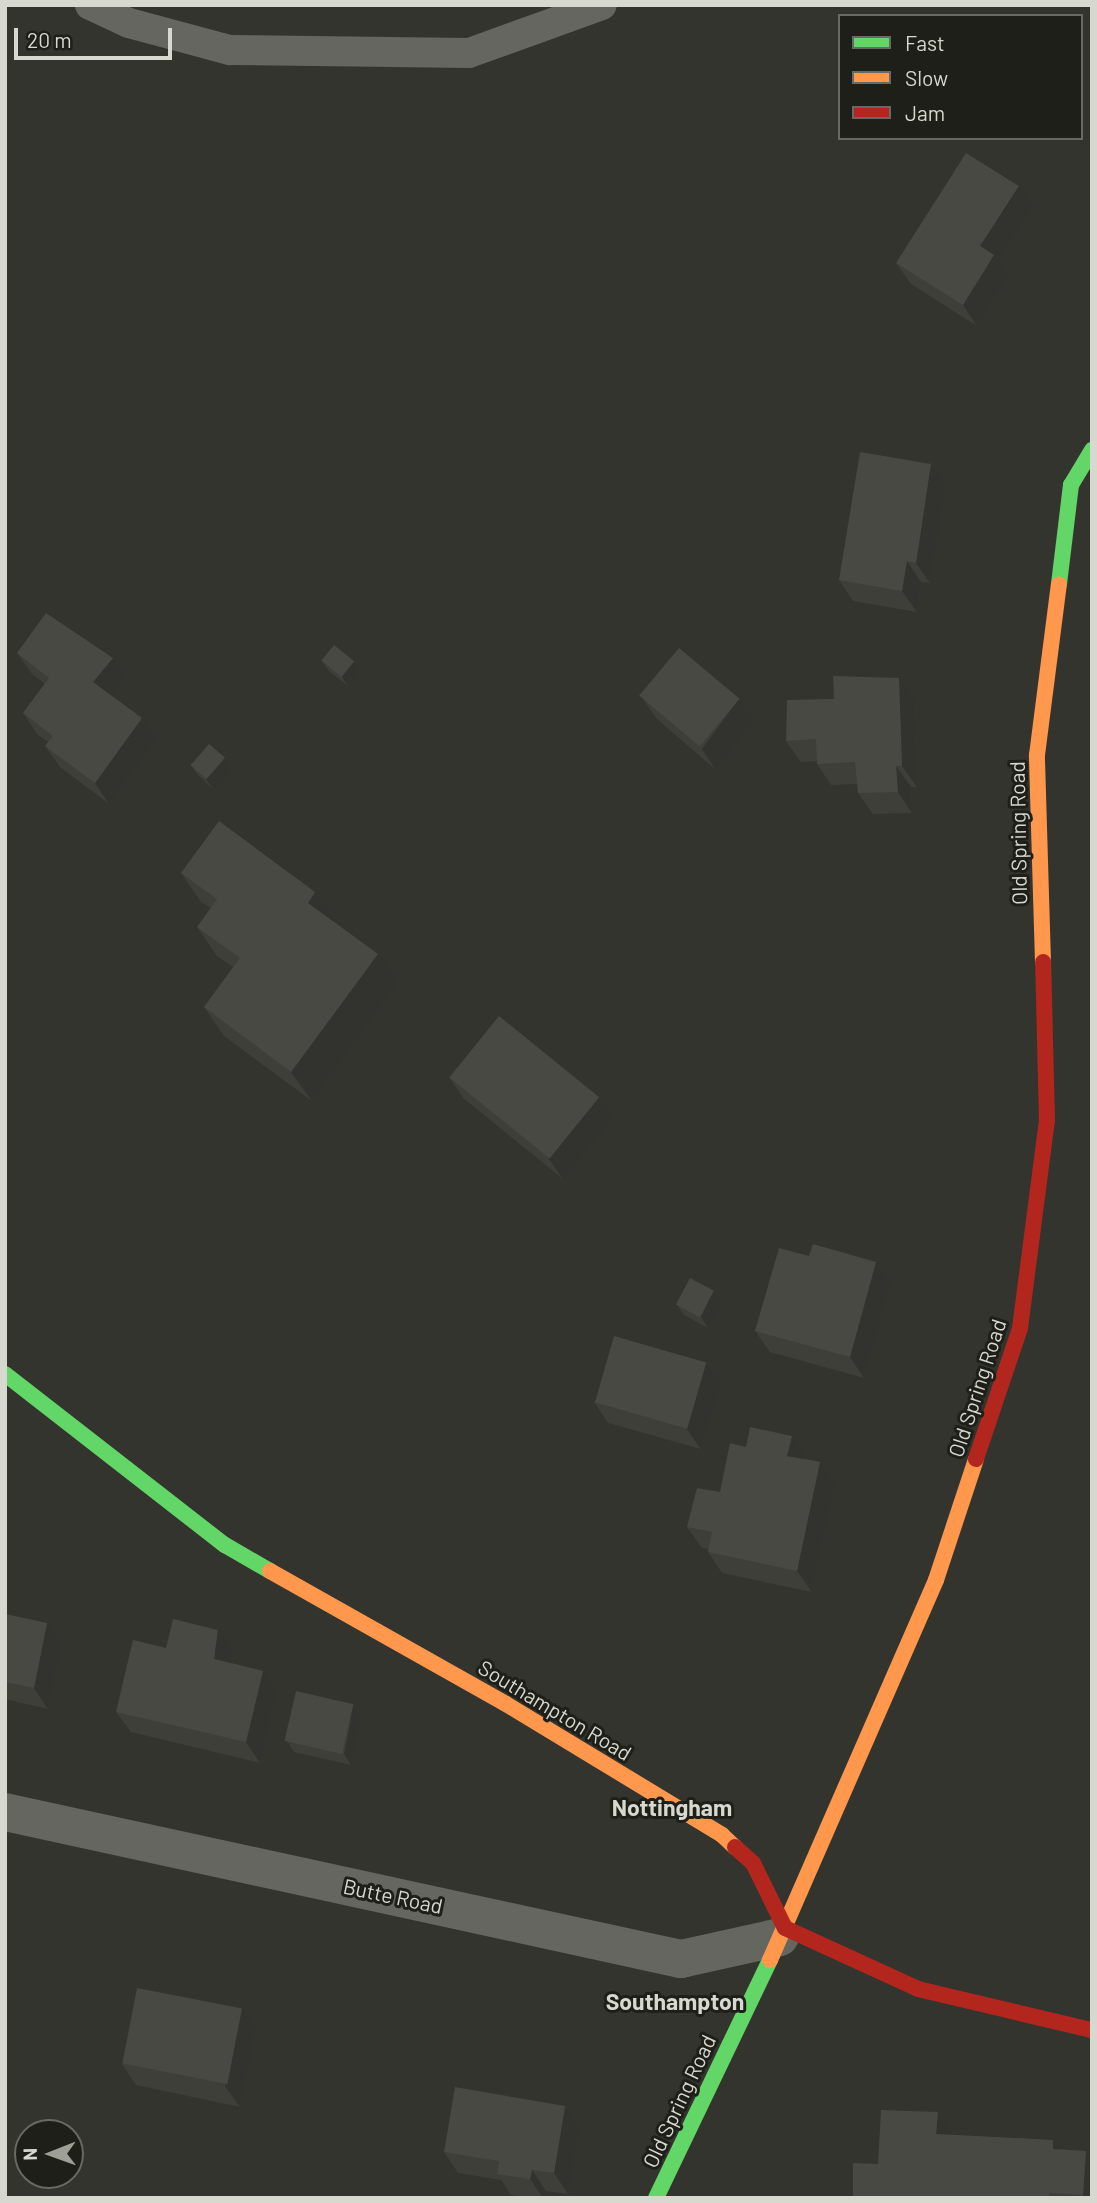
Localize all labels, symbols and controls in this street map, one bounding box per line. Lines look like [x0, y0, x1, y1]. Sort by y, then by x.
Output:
scale bar [18, 14, 175, 58]
legend [838, 14, 1083, 140]
text: 20 m [27, 27, 72, 52]
text: Fast [905, 30, 945, 55]
text: Slow [905, 65, 948, 90]
text: Jam [905, 100, 945, 125]
street label: Old Spring Road [1004, 761, 1032, 905]
street label: Old Spring Road [943, 1316, 1011, 1460]
street label: Southampton Road [474, 1654, 636, 1766]
district label: Nottingham [612, 1793, 732, 1821]
street label: Butte Road [341, 1873, 445, 1919]
district label: Southampton [606, 1987, 744, 2015]
street label: Old Spring Road [637, 2031, 721, 2171]
north arrow [14, 2119, 84, 2189]
text: N [18, 2148, 41, 2161]

